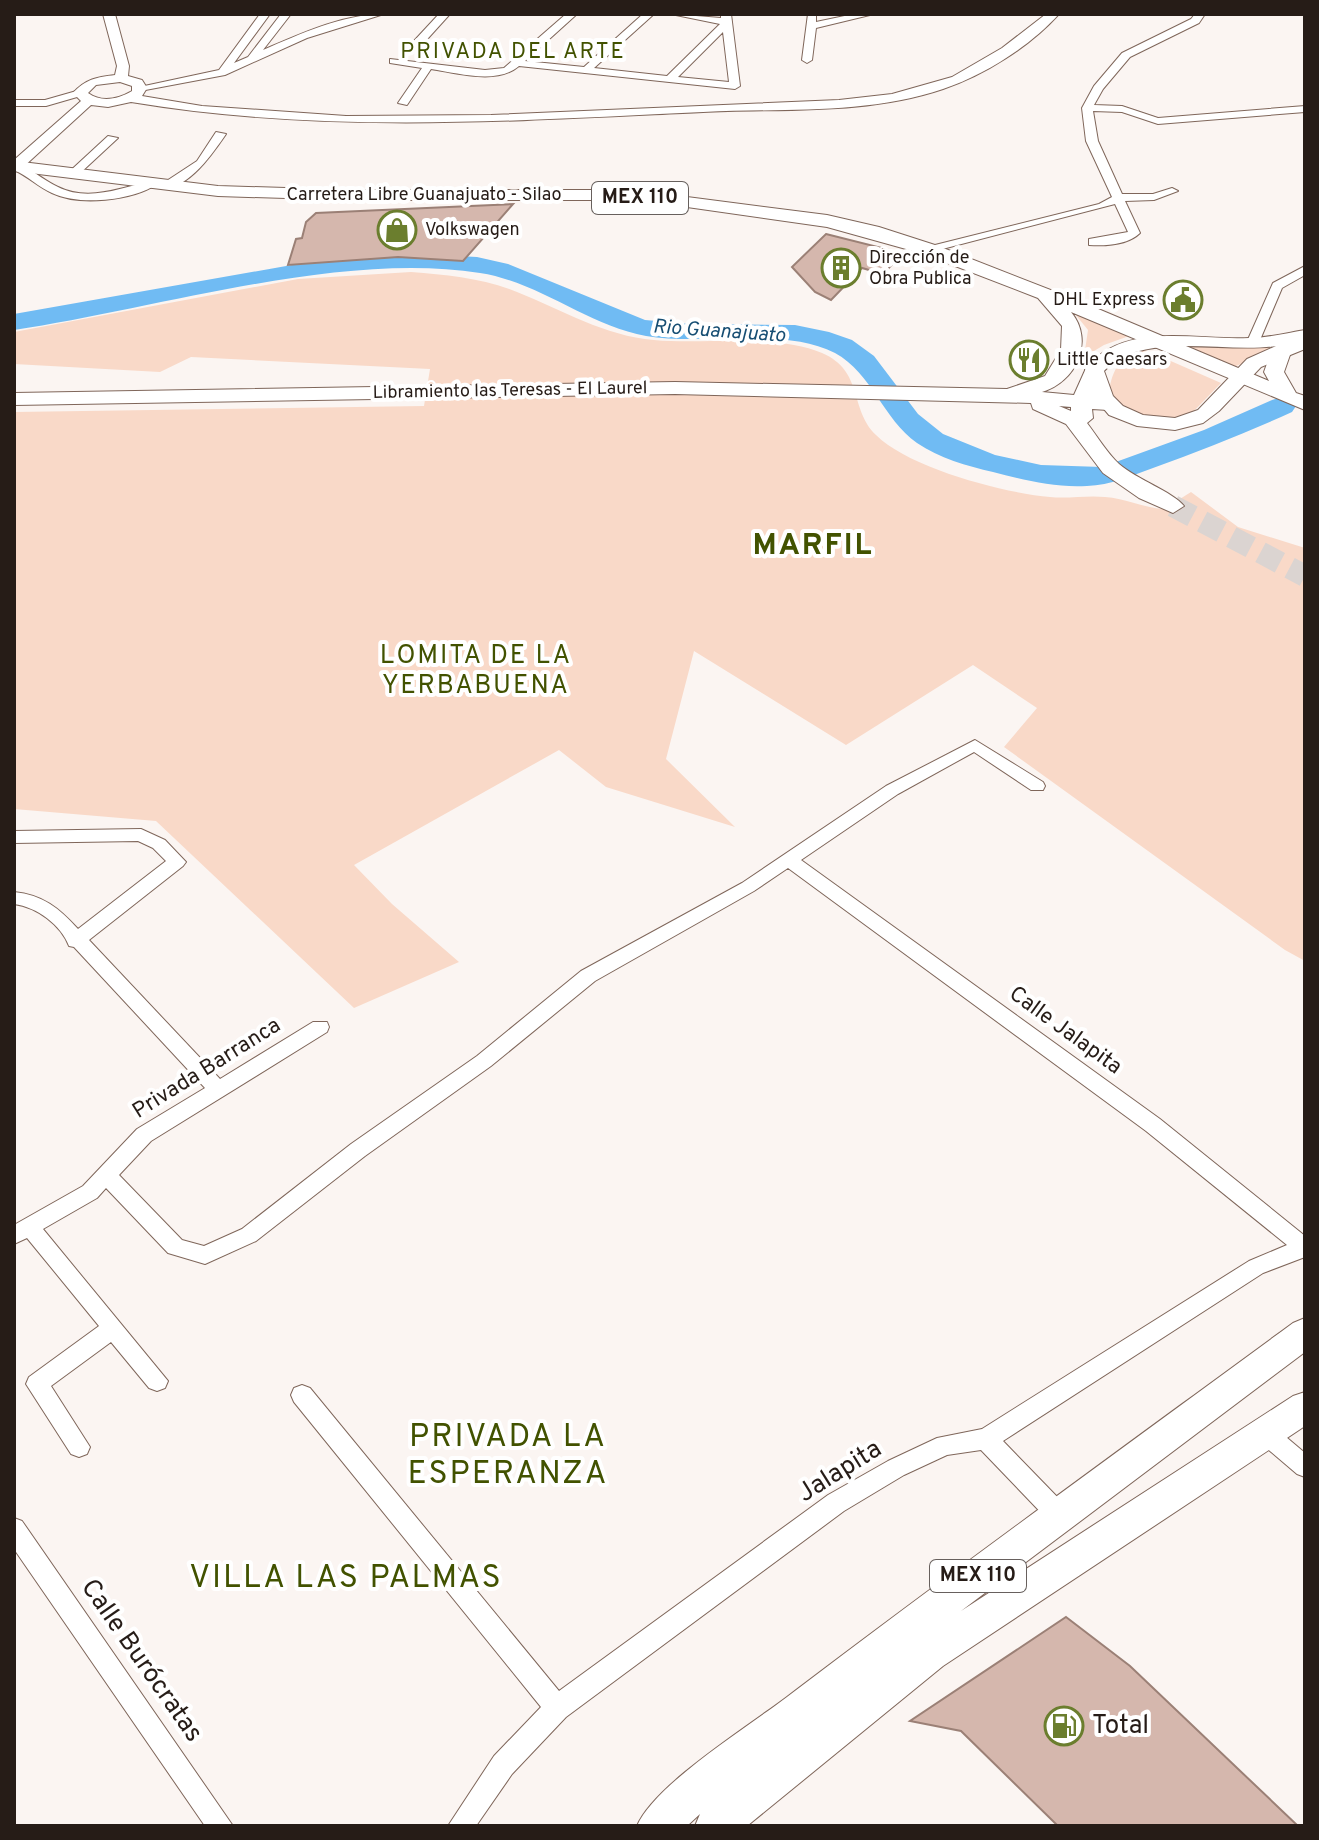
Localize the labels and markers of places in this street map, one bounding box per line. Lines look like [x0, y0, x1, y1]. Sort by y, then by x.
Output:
shop icon: Volkswagen [376, 209, 418, 251]
place label: Volkswagen [425, 219, 520, 242]
building icon: Dirección de Obra Publica [820, 247, 862, 289]
place label: Dirección de Obra Publica [869, 247, 971, 291]
public building icon: DHL Express [1162, 279, 1204, 321]
place label: DHL Express [1053, 289, 1155, 312]
restaurant icon: Little Caesars [1008, 339, 1050, 381]
place label: Little Caesars [1057, 349, 1167, 372]
fuel station icon: Total [1043, 1705, 1085, 1747]
place label: Total [1092, 1710, 1149, 1743]

